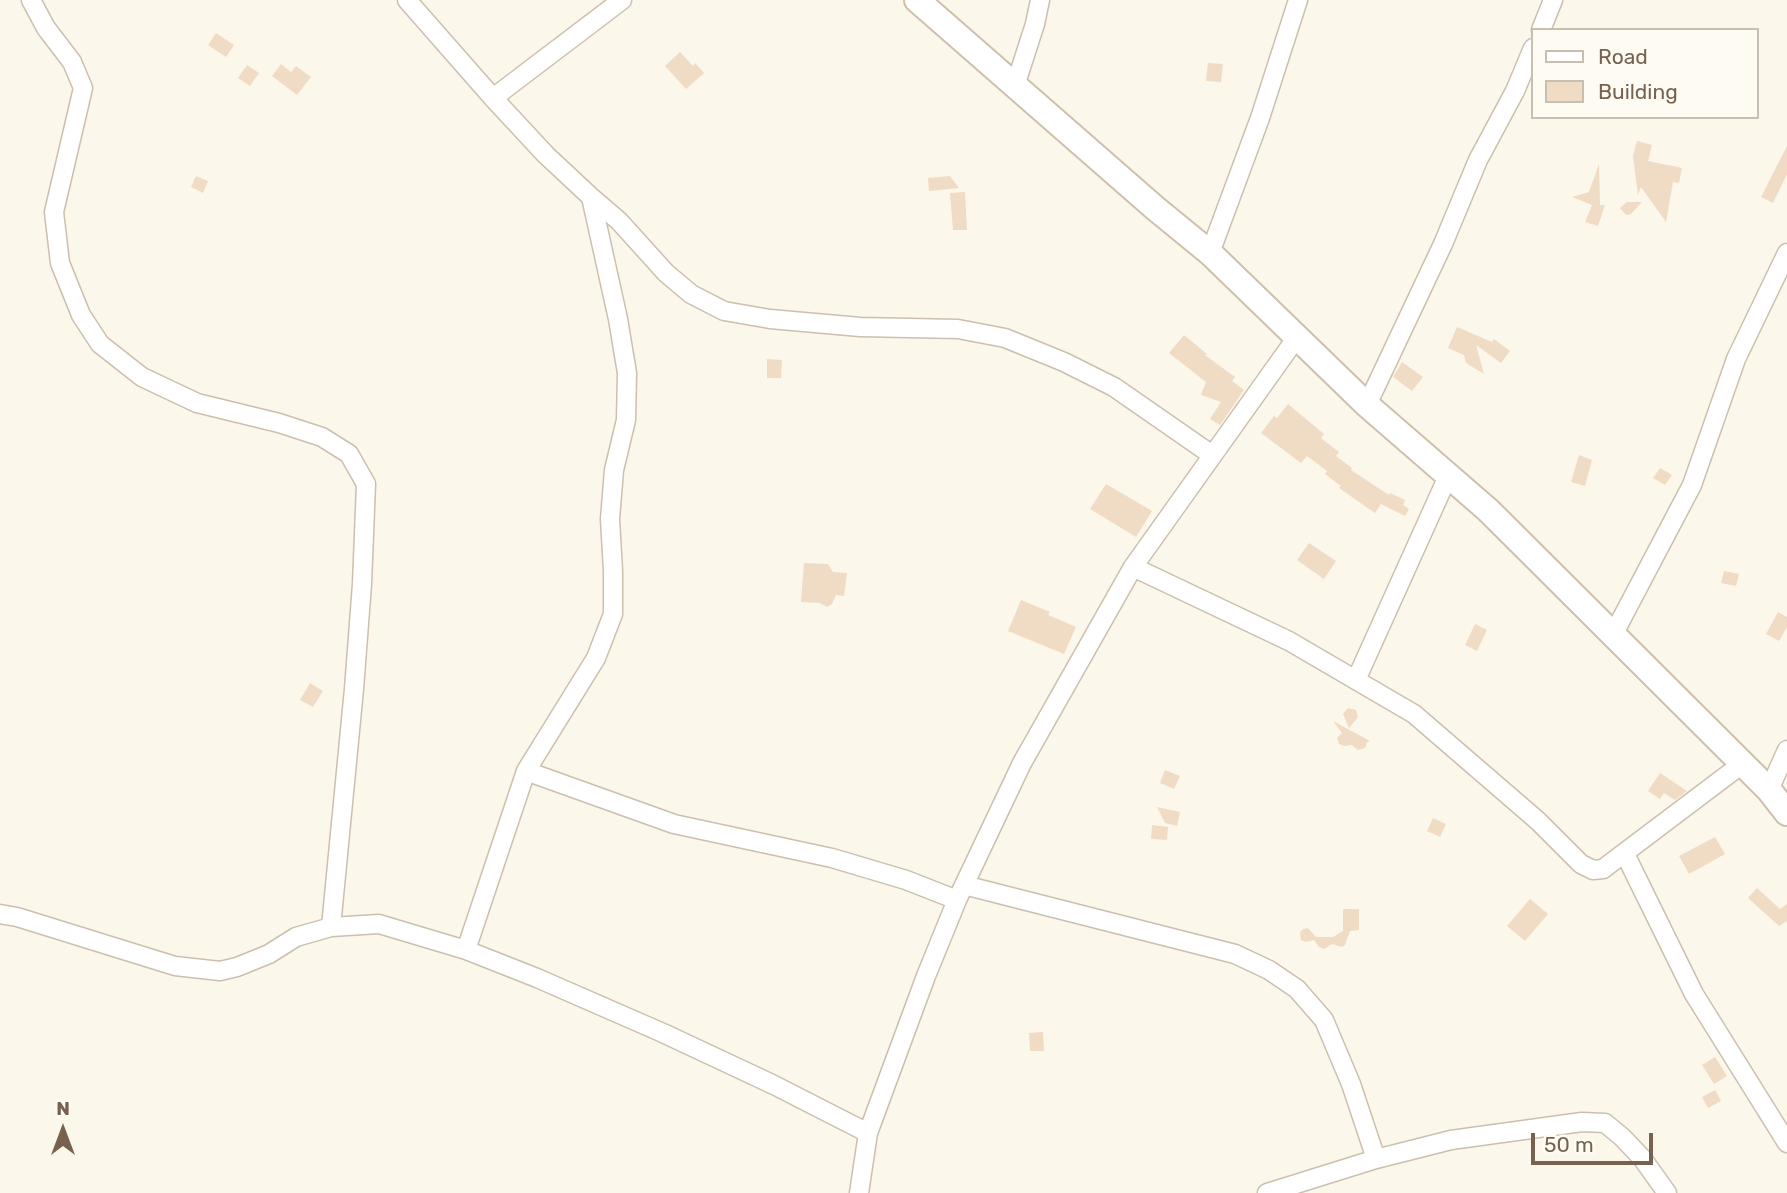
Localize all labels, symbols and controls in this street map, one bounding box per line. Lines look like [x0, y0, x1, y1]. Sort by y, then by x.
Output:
legend [1532, 28, 1759, 119]
text: Road [1598, 44, 1648, 69]
text: Building [1598, 79, 1678, 104]
north arrow [28, 1095, 98, 1165]
text: N [56, 1097, 70, 1120]
scale bar [1535, 1120, 1658, 1164]
text: 50 m [1544, 1132, 1594, 1157]

